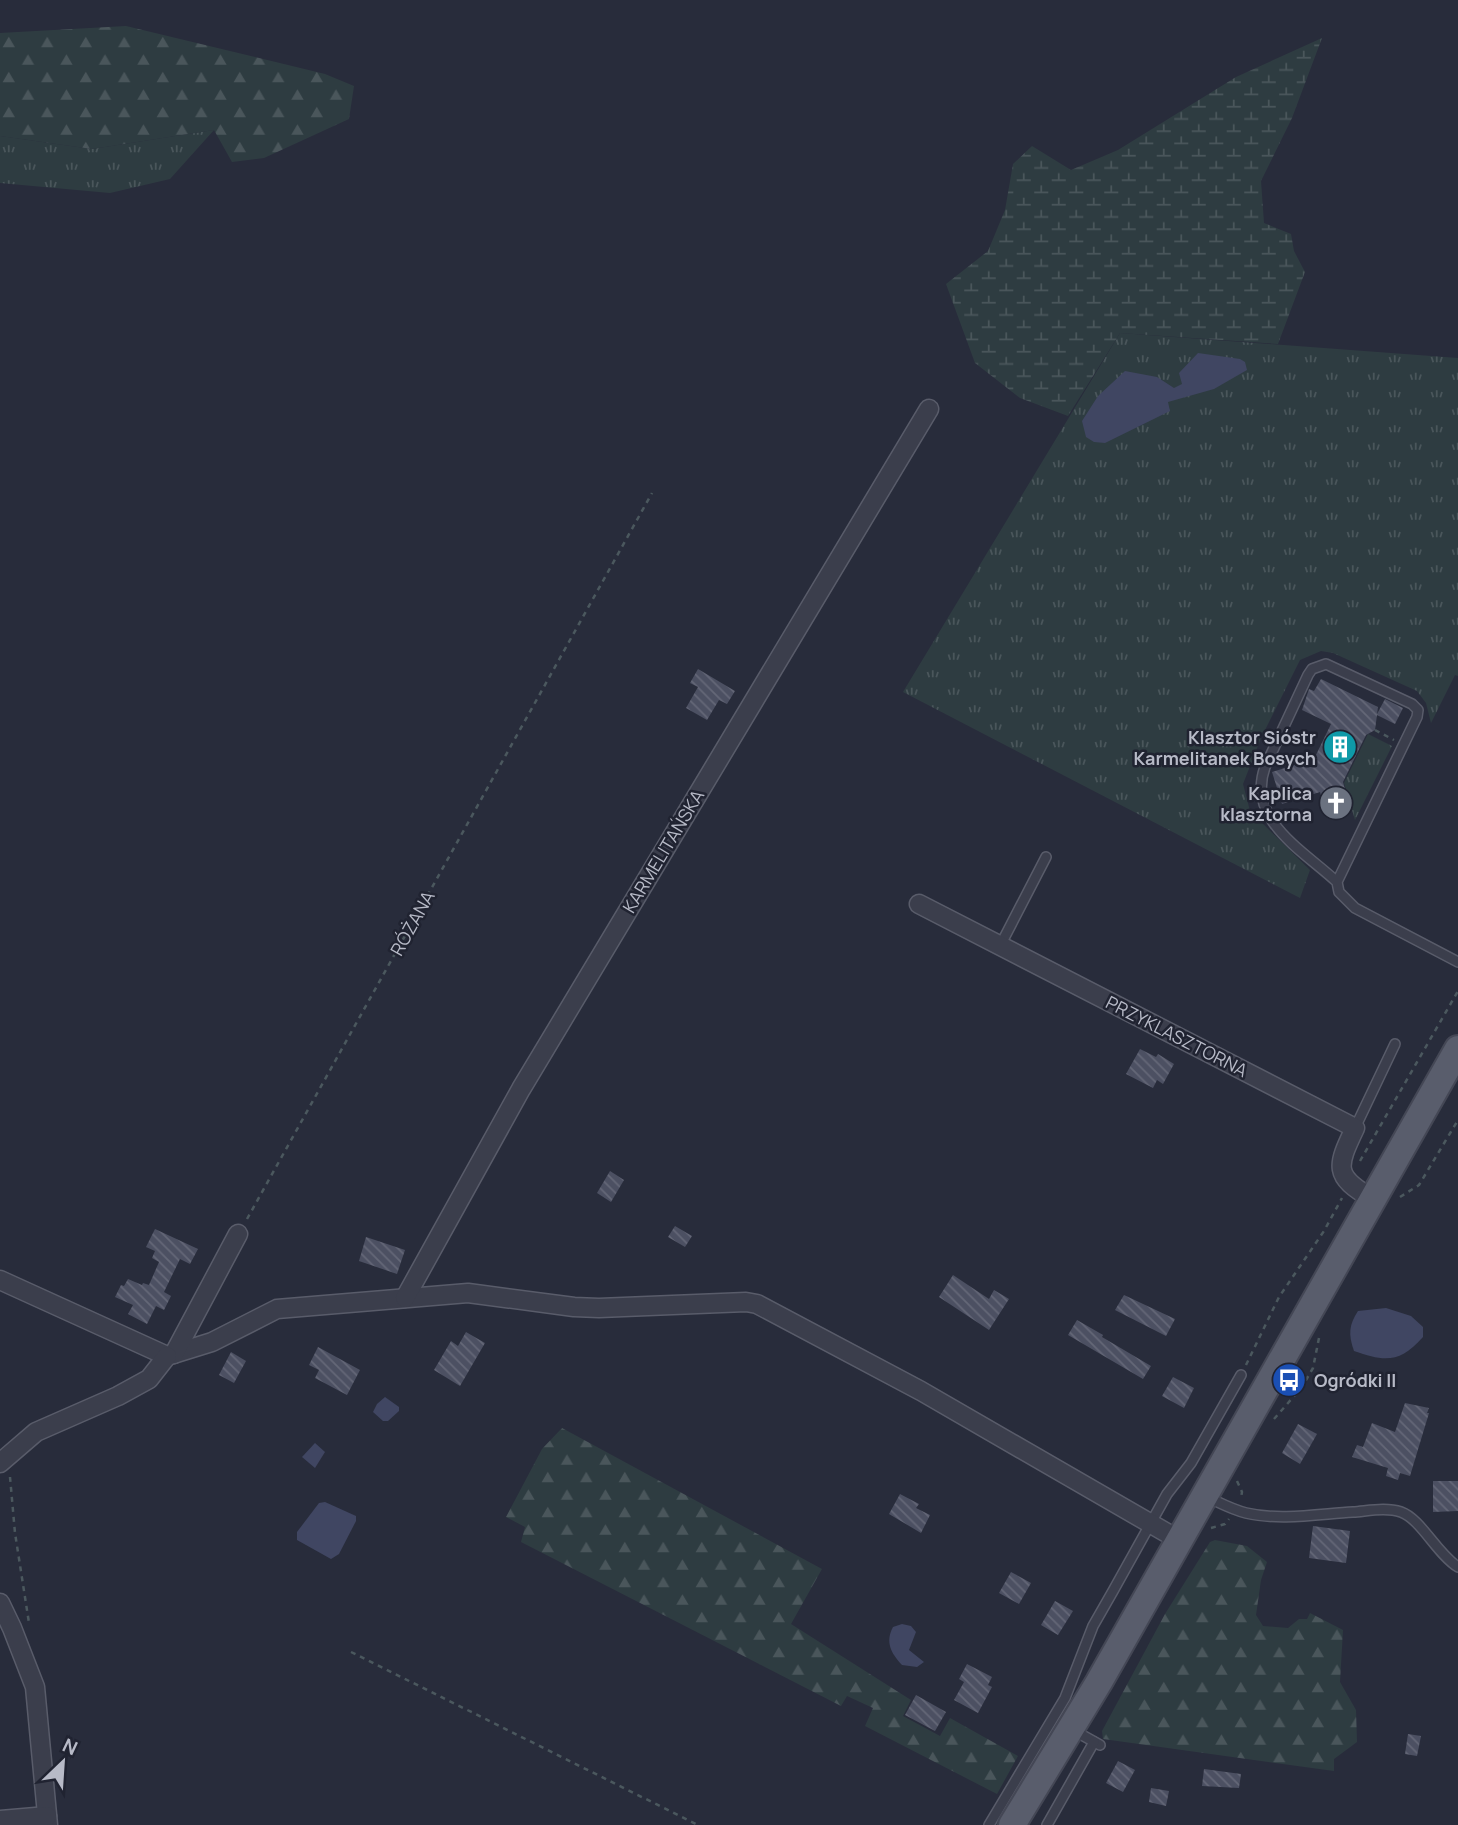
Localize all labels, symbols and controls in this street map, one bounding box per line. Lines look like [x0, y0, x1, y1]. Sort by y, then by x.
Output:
place label: Klasztor Sióstr Karmelitanek Bosych [1133, 725, 1316, 770]
building icon: Klasztor Sióstr Karmelitanek Bosych [1321, 728, 1359, 766]
place label: Kaplica klasztorna [1220, 781, 1312, 826]
church icon: Kaplica klasztorna [1317, 784, 1355, 822]
street label: KARMELITAŃSKA [617, 785, 710, 917]
street label: RÓŻANA [384, 886, 440, 960]
street label: PRZYKLASZTORNA [1102, 990, 1252, 1082]
bus stop icon: Ogródki II [1270, 1361, 1308, 1399]
place label: Ogródki II [1314, 1368, 1396, 1392]
north arrow [28, 1727, 98, 1797]
text: N [59, 1732, 82, 1761]

